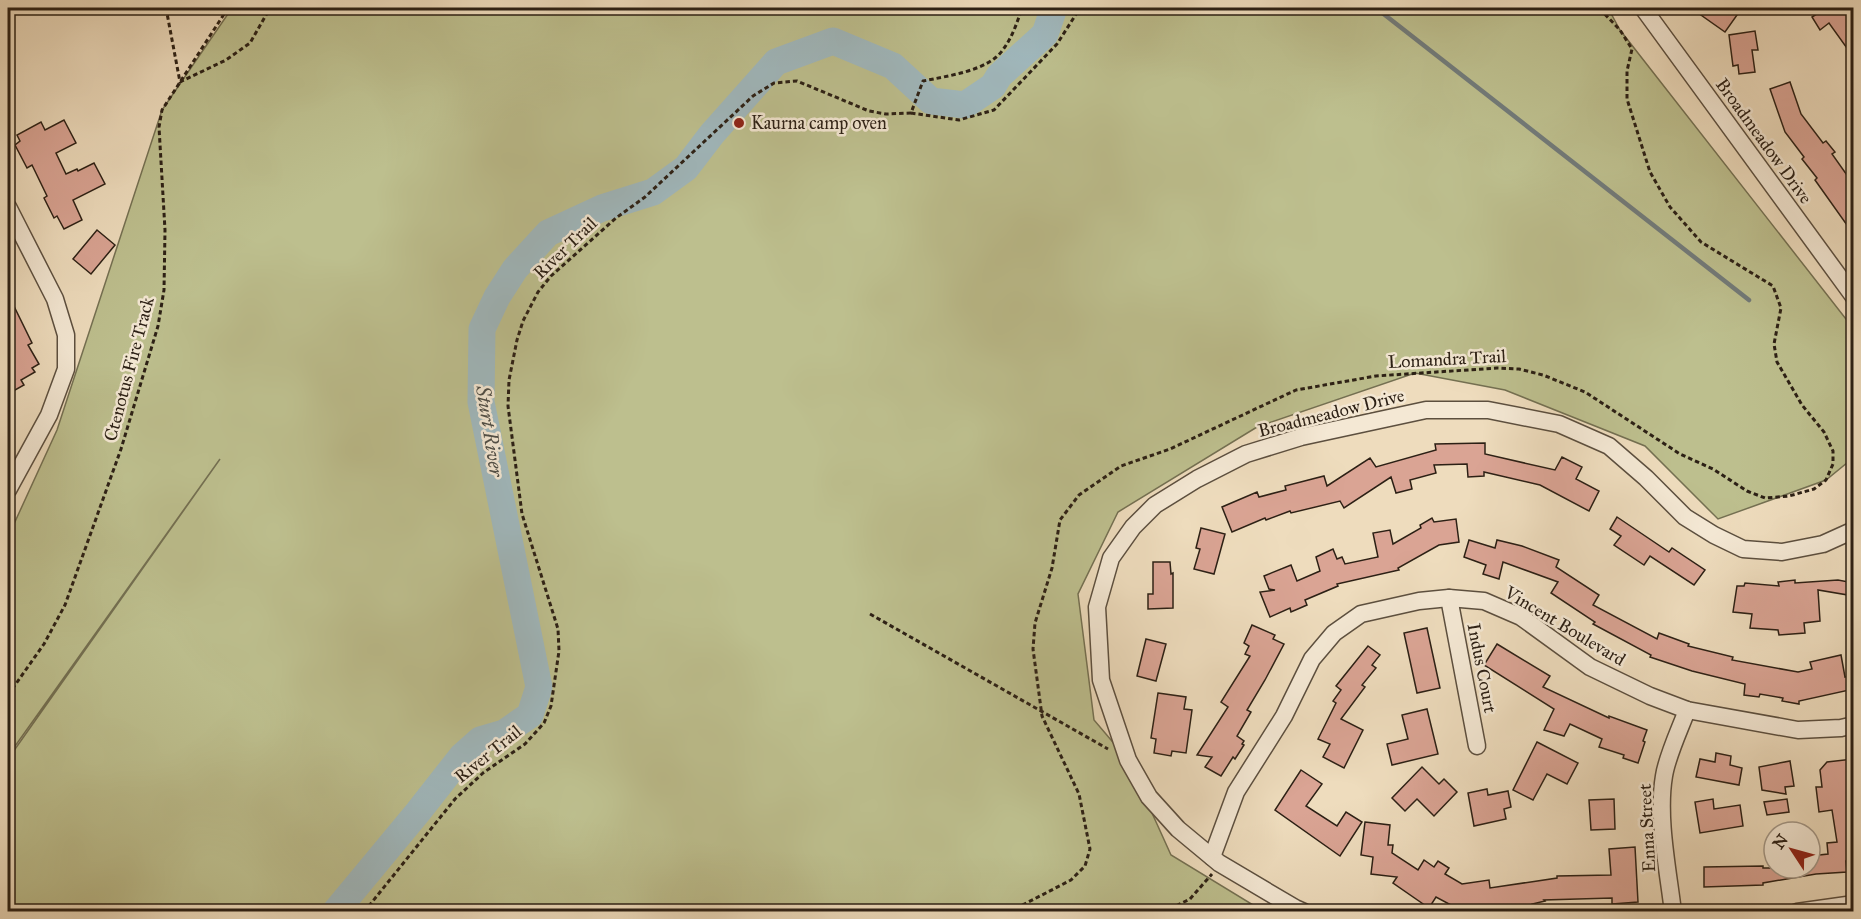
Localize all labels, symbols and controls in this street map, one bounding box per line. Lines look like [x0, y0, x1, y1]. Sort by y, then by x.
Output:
street label: Broadmeadow Drive [1711, 74, 1817, 208]
place label: Kaurna camp oven [751, 112, 887, 134]
marker: Kaurna camp oven [732, 116, 746, 130]
street label: River Trail [529, 212, 602, 284]
street label: Ctenotus Fire Track [99, 294, 159, 443]
street label: Lomandra Trail [1387, 345, 1507, 373]
water label: Sturt River [471, 383, 509, 480]
street label: Broadmeadow Drive [1256, 384, 1406, 442]
street label: Vincent Boulevard [1500, 581, 1629, 671]
street label: Indus Court [1463, 621, 1502, 715]
street label: River Trail [450, 720, 526, 788]
street label: Enna Street [1634, 783, 1660, 873]
north arrow [1762, 820, 1822, 880]
text: N [1769, 830, 1792, 853]

